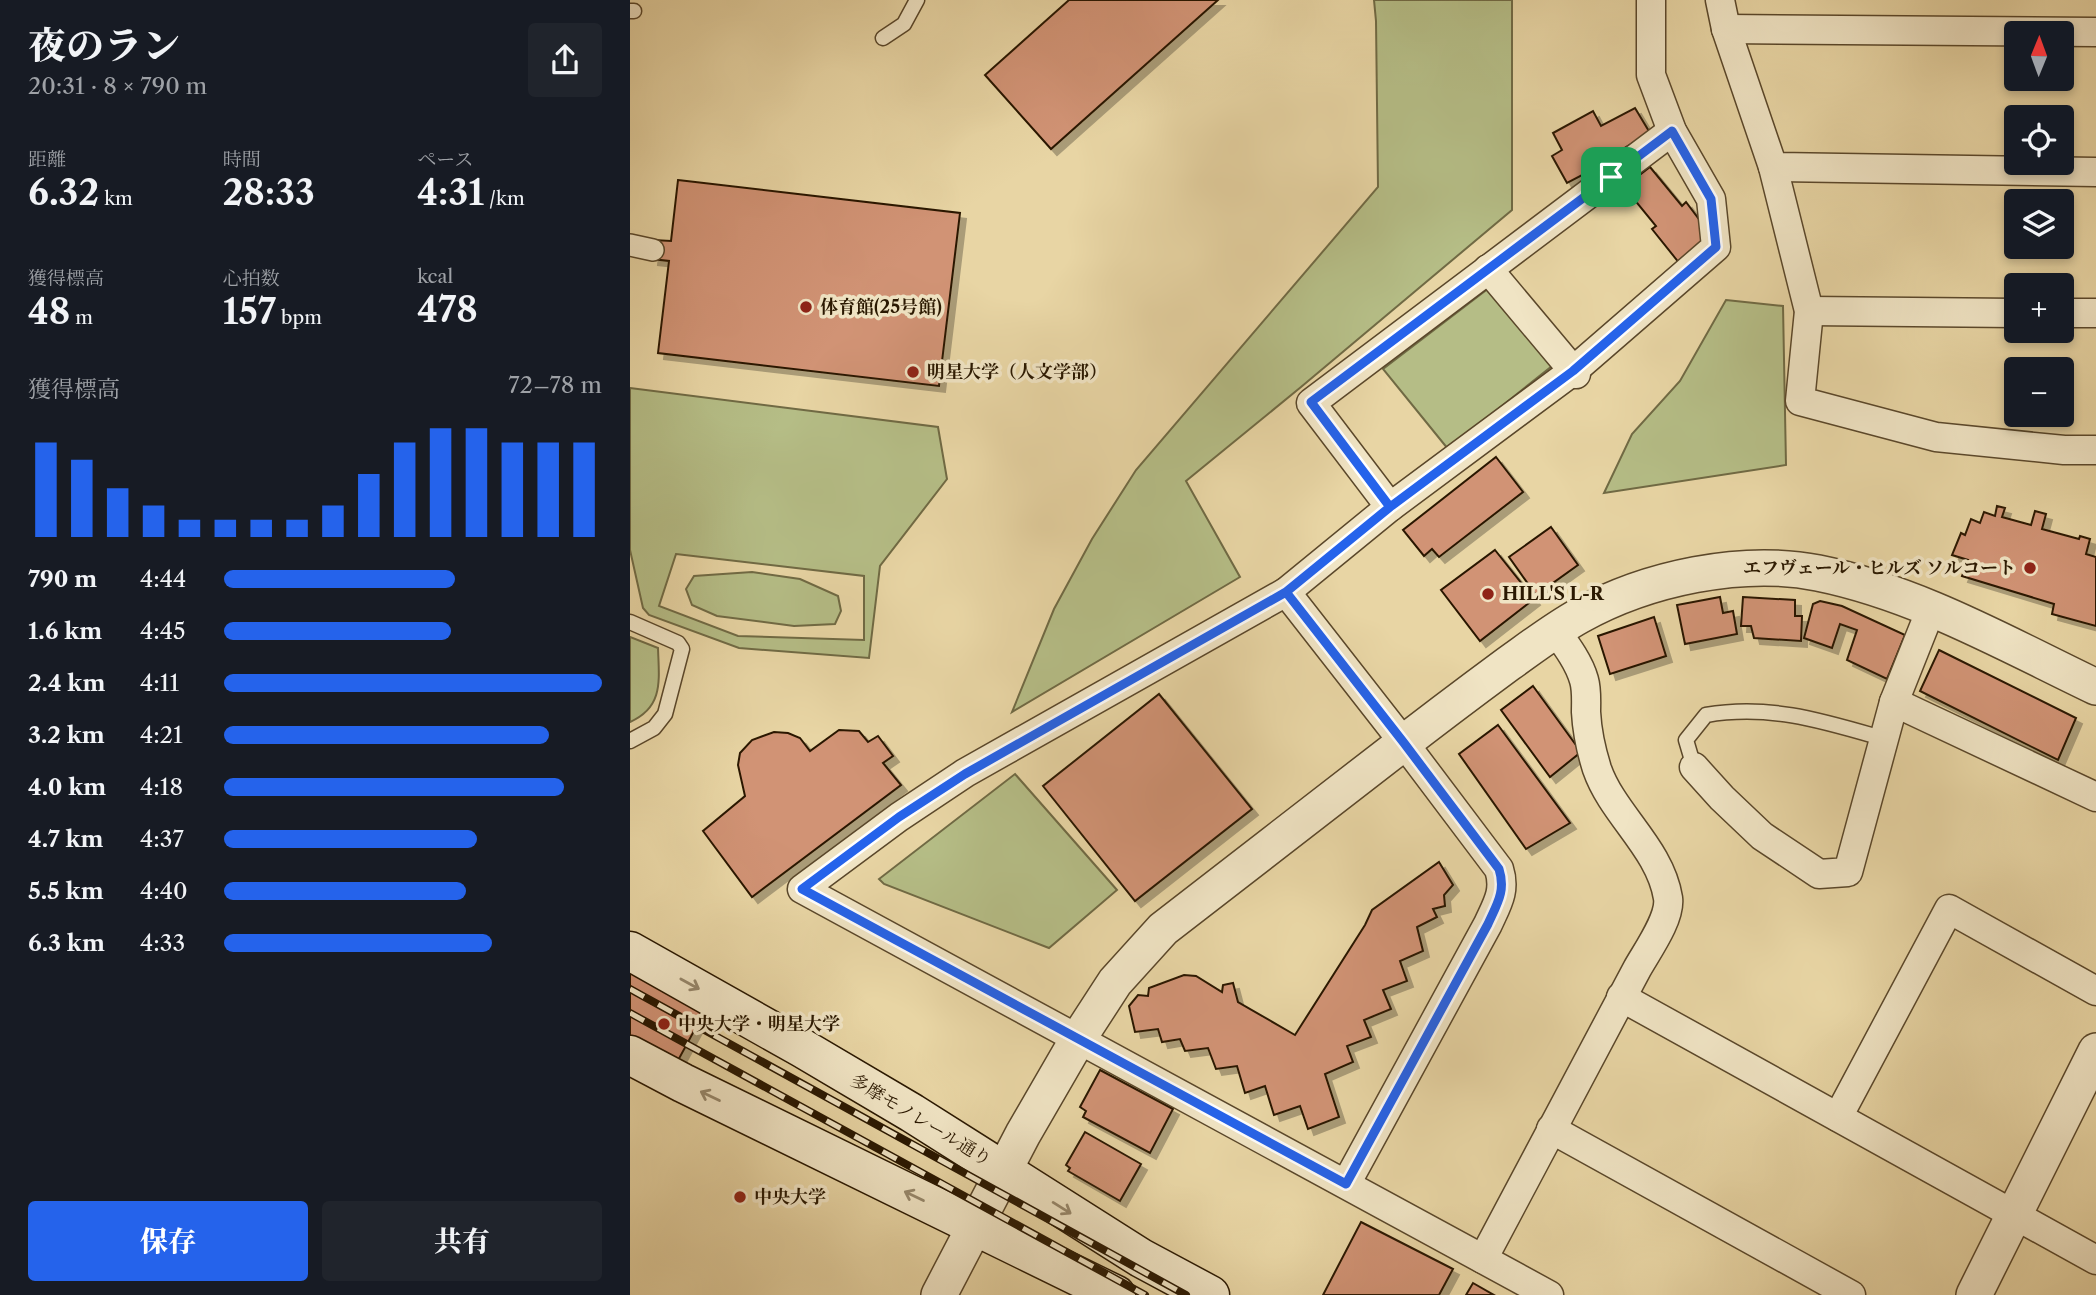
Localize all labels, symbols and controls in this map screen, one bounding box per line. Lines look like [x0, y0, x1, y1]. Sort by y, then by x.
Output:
north arrow [2004, 21, 2074, 91]
map controls [2004, 21, 2074, 427]
text: 夜のラン [28, 22, 180, 69]
button: share [528, 23, 602, 97]
text: 20:31 · 8 × 790 m [28, 72, 207, 100]
button: locate [2004, 105, 2074, 175]
pin [1581, 147, 1641, 207]
text: 距離 [28, 148, 66, 171]
text: 時間 [223, 148, 261, 171]
text: ペース [417, 148, 473, 171]
icon: arrive [1592, 158, 1630, 196]
text: 6.32 [28, 171, 99, 214]
text: 28:33 [223, 171, 315, 214]
text: 4:31 [417, 171, 484, 214]
text: km [99, 187, 133, 210]
text: /km [484, 187, 525, 210]
button: layers [2004, 189, 2074, 259]
text: kcal [417, 265, 453, 288]
text: 獲得標高 [28, 267, 104, 290]
text: 心拍数 [223, 267, 280, 290]
button: + [2004, 273, 2074, 343]
text: 478 [417, 288, 478, 331]
text: 48 [28, 290, 70, 333]
text: 157 [223, 290, 276, 333]
place label: 体育館(25号館) [820, 296, 942, 318]
marker: 体育館(25号館) [798, 299, 814, 315]
text: m [70, 306, 93, 329]
text: bpm [276, 306, 322, 329]
button: − [2004, 357, 2074, 427]
place label: 明星大学（人文学部） [927, 361, 1107, 383]
marker: 明星大学（人文学部） [905, 364, 921, 380]
text: 72–78 m [508, 371, 602, 399]
text: 獲得標高 [28, 375, 120, 403]
place label: エフヴェール・ヒルズ ソルコート [1743, 557, 2016, 579]
marker: エフヴェール・ヒルズ ソルコート [2022, 560, 2038, 576]
text: 790 m [28, 565, 97, 593]
text: 4:44 [140, 565, 186, 593]
place label: HILL'S L-R [1502, 583, 1605, 605]
marker: HILL'S L-R [1480, 586, 1496, 602]
text: 1.6 km [28, 617, 102, 645]
text: 4:45 [140, 617, 186, 645]
text: 2.4 km [28, 669, 105, 697]
text: 4:11 [140, 669, 179, 697]
text: 3.2 km [28, 721, 105, 749]
text: 4:21 [140, 721, 183, 749]
text: 4.0 km [28, 773, 106, 801]
text: 4:18 [140, 773, 183, 801]
text: 4.7 km [28, 825, 104, 853]
text: 4:37 [140, 825, 184, 853]
text: 5.5 km [28, 877, 104, 905]
text: 4:40 [140, 877, 188, 905]
text: 6.3 km [28, 929, 105, 957]
text: 4:33 [140, 929, 185, 957]
one-way arrow [679, 977, 699, 991]
place label: 中央大学・明星大学 [678, 1013, 840, 1035]
marker: 中央大学・明星大学 [656, 1016, 672, 1032]
street label: 多摩モノレール通り [846, 1069, 996, 1171]
one-way arrow [700, 1089, 721, 1103]
place label: 中央大学 [754, 1186, 826, 1208]
marker: 中央大学 [732, 1189, 748, 1205]
one-way arrow [904, 1189, 925, 1202]
one-way arrow [1052, 1200, 1071, 1215]
button: 保存 [28, 1201, 308, 1281]
button: 共有 [322, 1201, 602, 1281]

